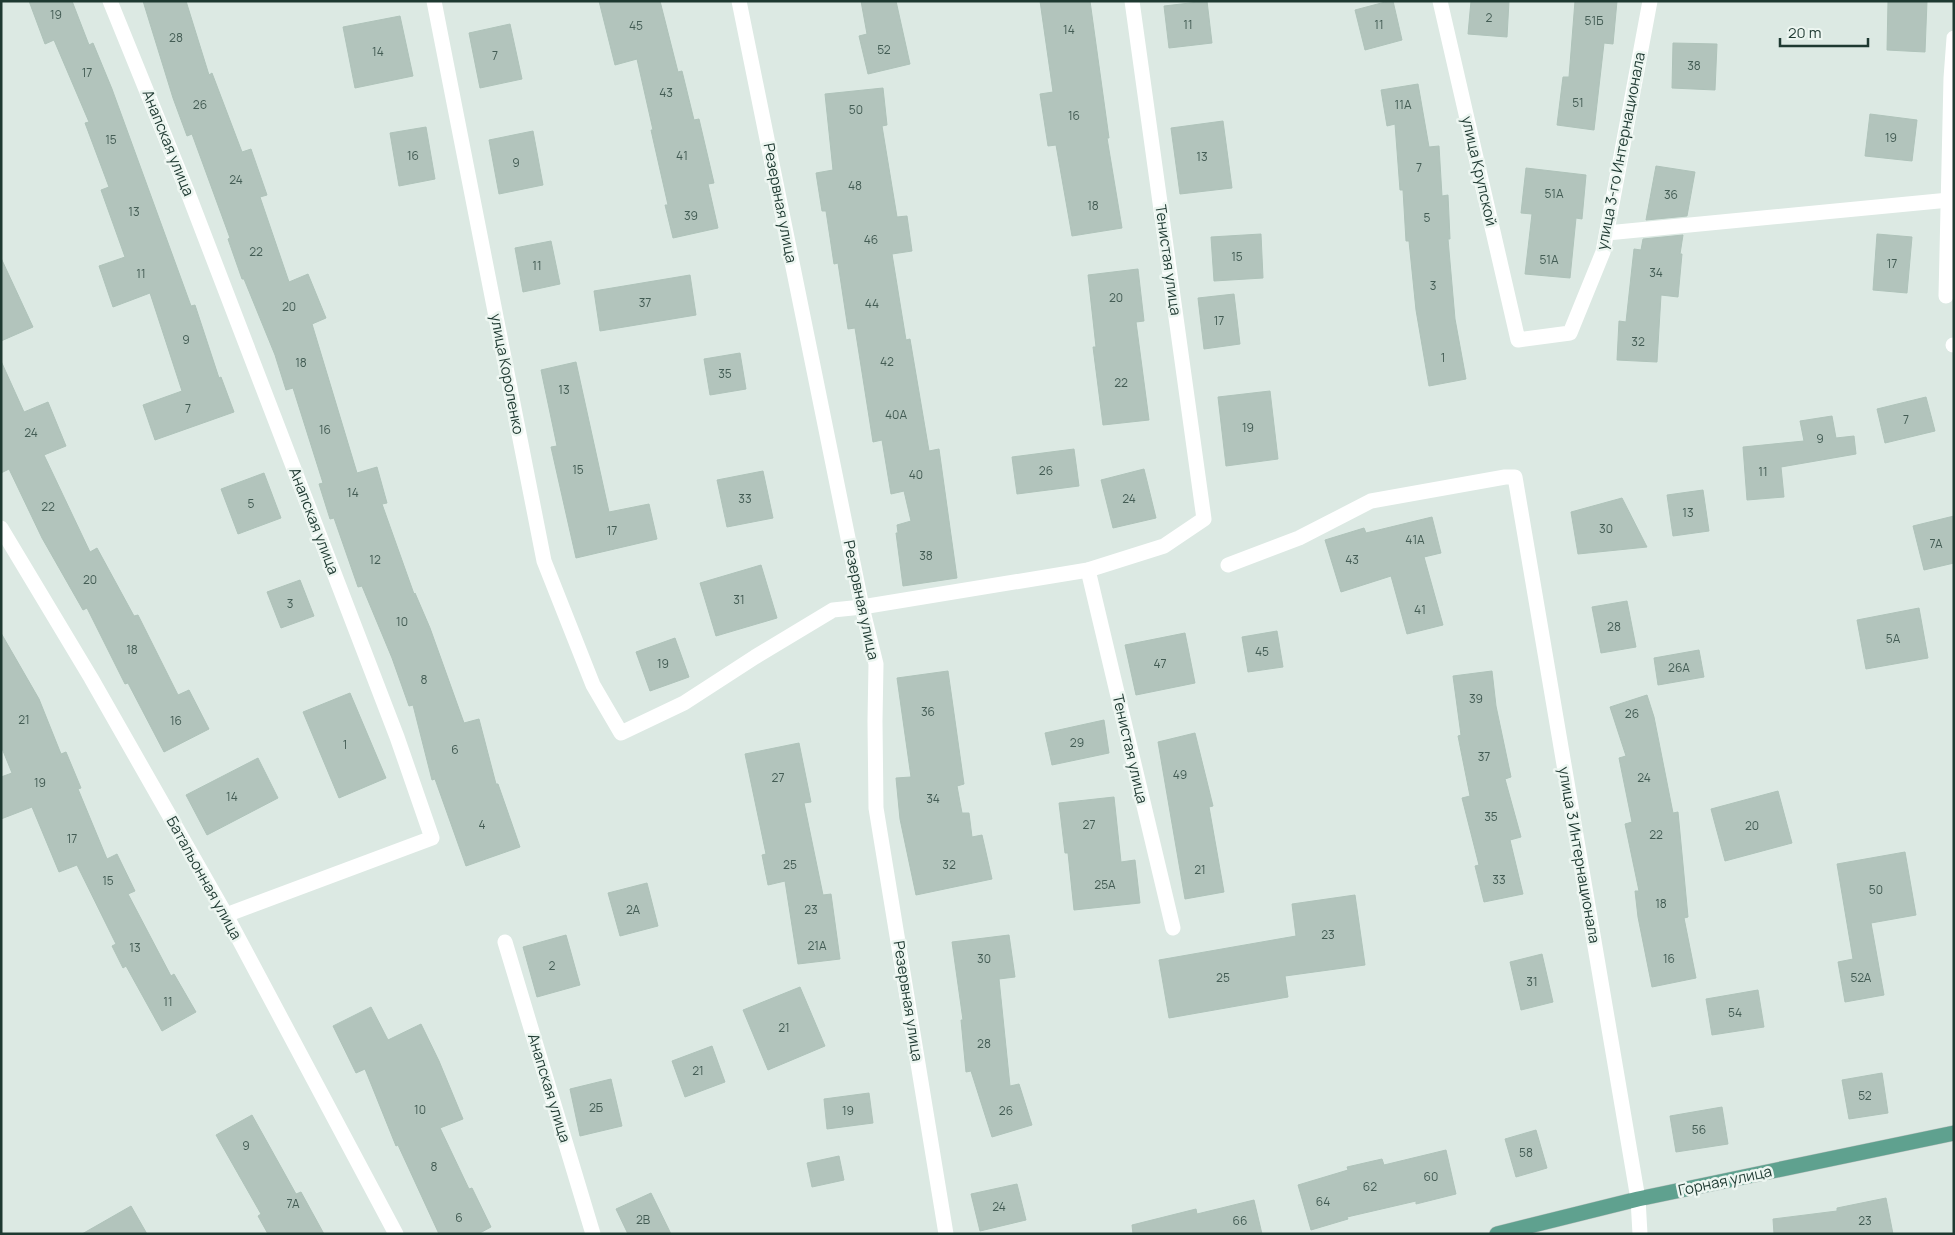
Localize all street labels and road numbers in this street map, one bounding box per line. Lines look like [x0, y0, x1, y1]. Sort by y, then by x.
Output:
street label: улица 3-го Интернационала [1591, 50, 1650, 252]
street label: Анапская улица [138, 87, 199, 199]
street label: улица Крупской [1457, 114, 1502, 228]
street label: Резервная улица [759, 141, 802, 265]
street label: Тенистая улица [1150, 203, 1187, 317]
street label: улица Короленко [485, 312, 530, 436]
street label: Анапская улица [284, 464, 345, 577]
street label: Резервная улица [839, 538, 884, 662]
street label: Тенистая улица [1108, 692, 1153, 806]
street label: улица 3 Интернационала [1554, 765, 1605, 945]
street label: Батальонная улица [162, 812, 247, 943]
street label: Резервная улица [889, 939, 928, 1063]
street label: Анапская улица [523, 1031, 576, 1145]
street label: Горная улица [1676, 1160, 1774, 1201]

